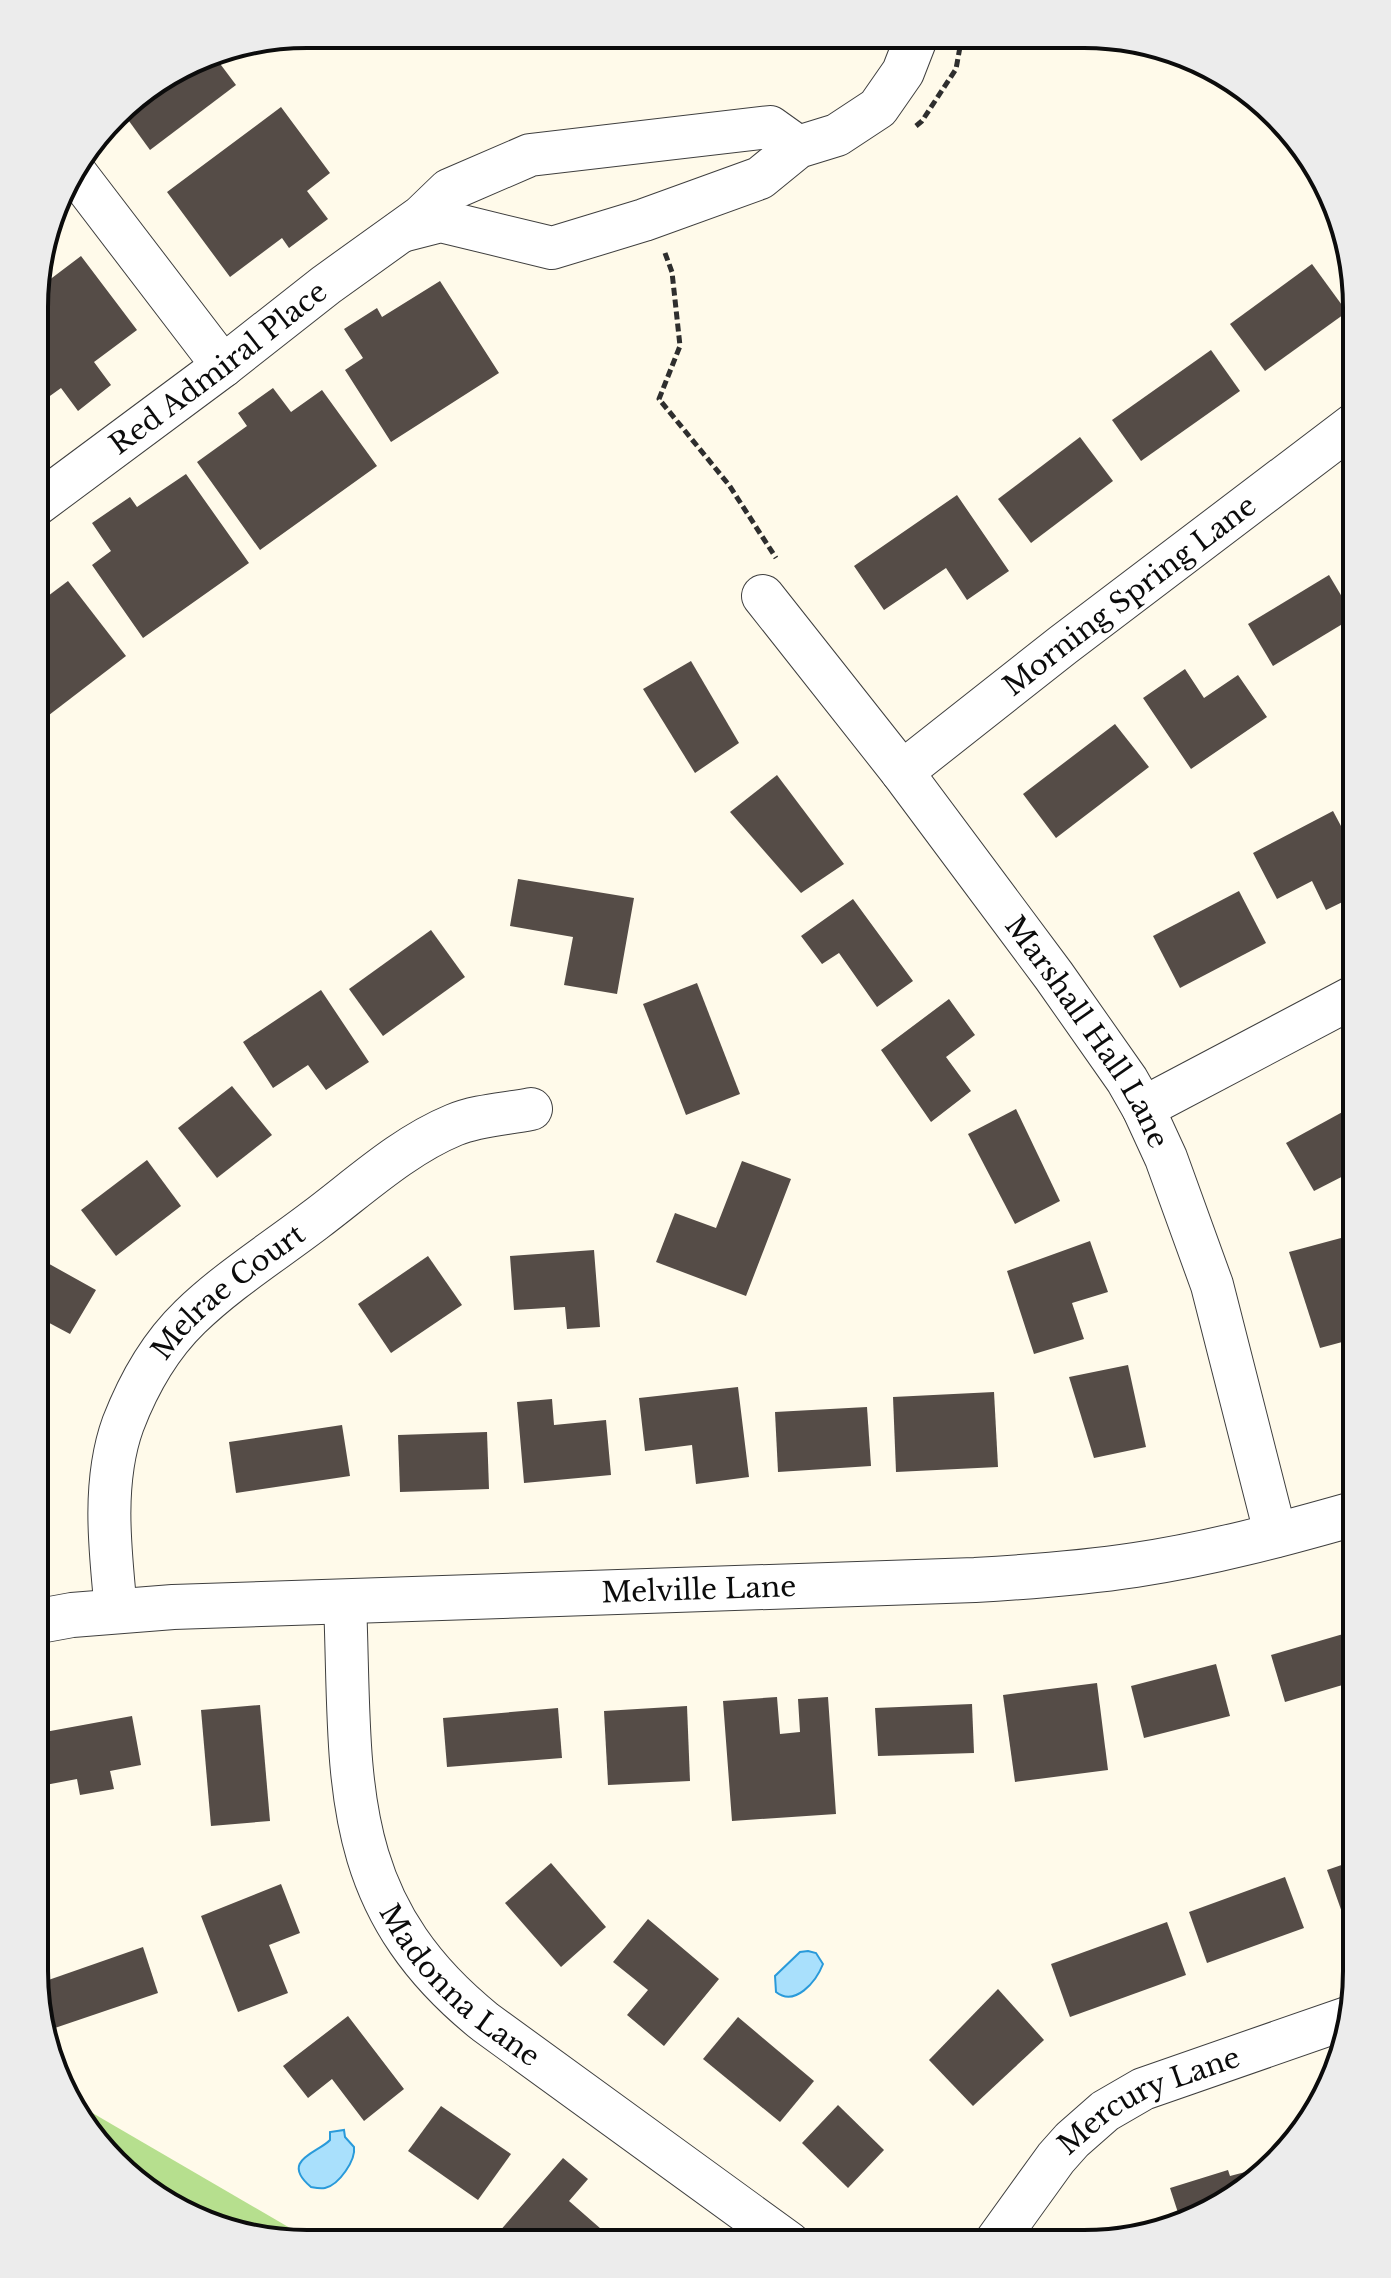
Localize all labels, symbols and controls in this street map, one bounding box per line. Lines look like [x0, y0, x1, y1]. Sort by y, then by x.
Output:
street label: Red Admiral Place [102, 274, 334, 462]
street label: Morning Spring Lane [996, 488, 1263, 703]
street label: Marshall Hall Lane [998, 909, 1176, 1154]
street label: Melrae Court [143, 1216, 312, 1366]
street label: Melville Lane [601, 1569, 797, 1610]
street label: Madonna Lane [372, 1898, 547, 2074]
street label: Mercury Lane [1050, 2039, 1244, 2162]

